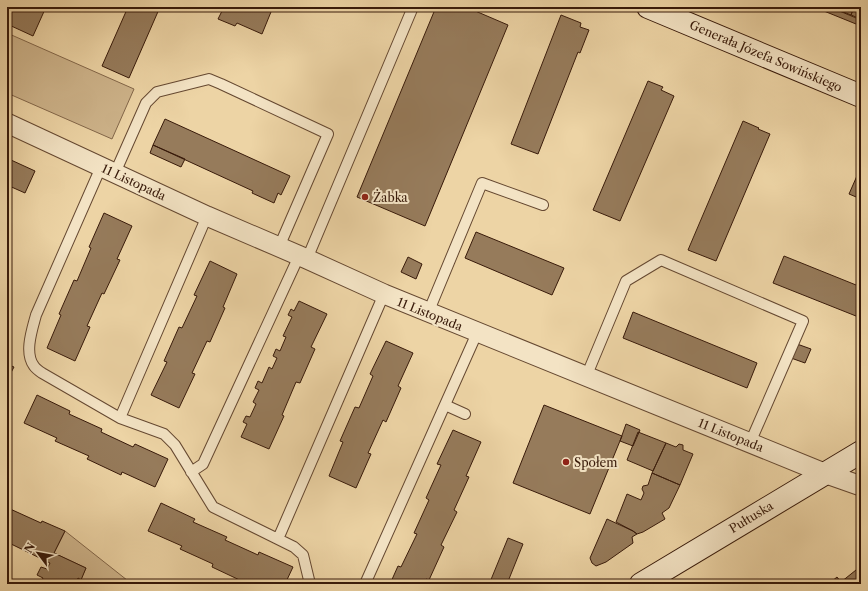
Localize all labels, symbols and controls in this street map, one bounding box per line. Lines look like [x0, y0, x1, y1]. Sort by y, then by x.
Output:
street label: Generała Józefa Sowińskiego [687, 17, 845, 95]
street label: 11 Listopada [100, 161, 169, 204]
place label: Żabka [373, 189, 408, 205]
marker: Żabka [360, 192, 370, 202]
street label: 11 Listopada [395, 294, 465, 334]
street label: 11 Listopada [696, 415, 766, 455]
place label: Społem [574, 455, 617, 470]
marker: Społem [561, 457, 571, 467]
street label: Pułtuska [726, 498, 776, 536]
north arrow [18, 533, 58, 573]
text: N [21, 540, 38, 555]

